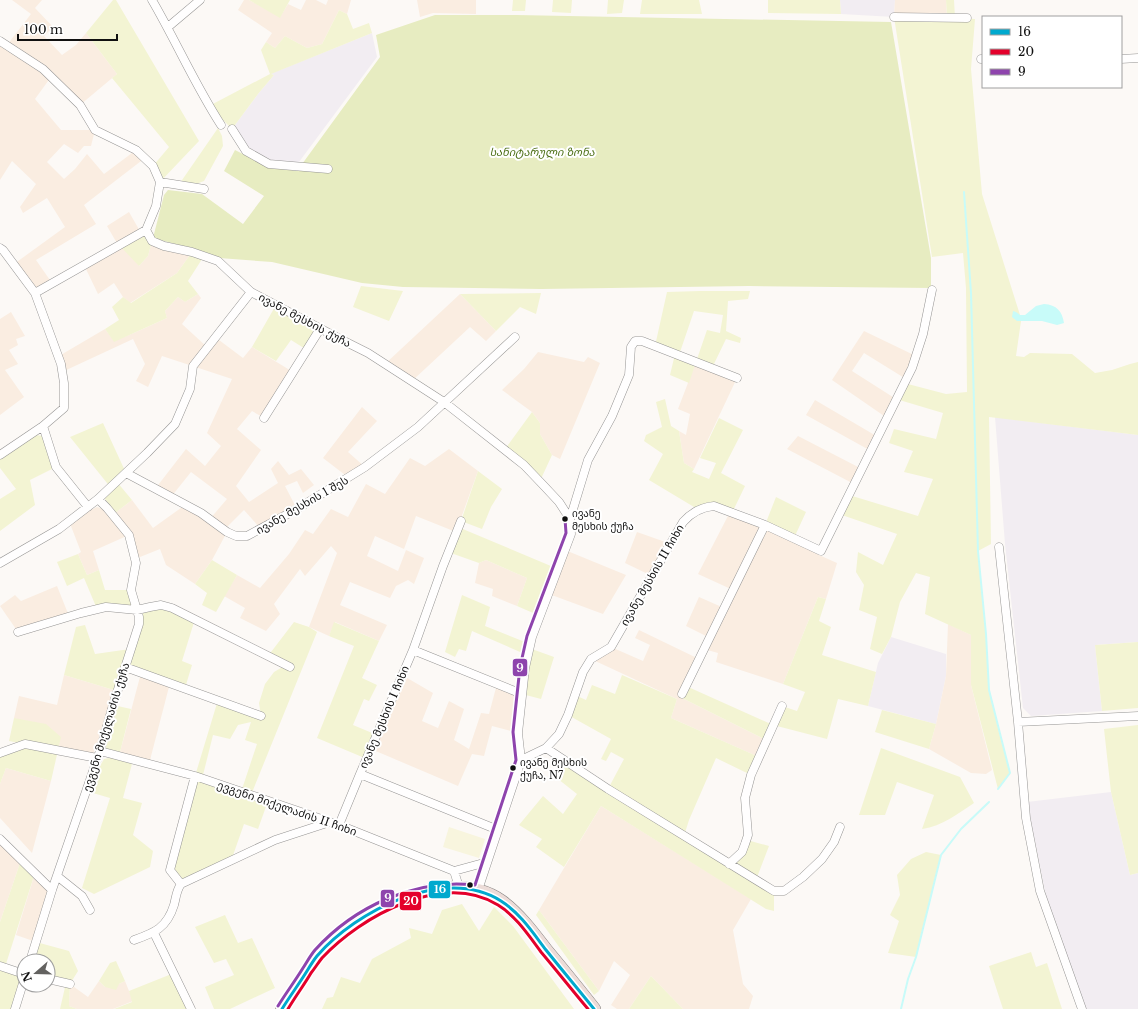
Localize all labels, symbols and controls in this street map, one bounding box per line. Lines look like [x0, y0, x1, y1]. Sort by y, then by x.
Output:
scale bar [18, 16, 117, 42]
legend [982, 16, 1122, 88]
text: 100 m [24, 22, 63, 37]
text: 16 [1018, 24, 1031, 39]
text: 20 [1018, 44, 1034, 59]
text: 9 [1018, 64, 1026, 79]
park label: სანიტარული ზონა [489, 145, 596, 159]
street label: ივანე მესხის ქუჩა [256, 290, 354, 350]
street label: ივანე მესხის 1 შეს [253, 473, 351, 537]
place label: ივანე მესხის ქუჩა [572, 507, 634, 533]
marker: ივანე მესხის ქუჩა [560, 514, 570, 524]
street label: ივანე მესხის II ჩიხი [617, 522, 687, 628]
line badge: 9 [512, 658, 528, 677]
street label: ევგენი მიქელაძის ქუჩა [80, 661, 132, 793]
text: 9 [516, 661, 524, 675]
street label: ივანე მესხის I ჩიხი [356, 663, 412, 771]
place label: ივანე მესხის ქუჩა, N7 [520, 756, 587, 782]
marker: ივანე მესხის ქუჩა, N7 [508, 763, 518, 773]
street label: ევგენი მიქელაძის II ჩიხი [215, 777, 359, 839]
line badge: 16 [428, 880, 451, 899]
unlabelled marker [465, 880, 475, 890]
text: 16 [434, 882, 446, 896]
line badge: 9 [380, 889, 395, 908]
text: 9 [384, 891, 392, 905]
line badge: 20 [399, 891, 422, 911]
text: 20 [403, 894, 419, 908]
north arrow [16, 953, 56, 993]
text: N [18, 969, 35, 984]

